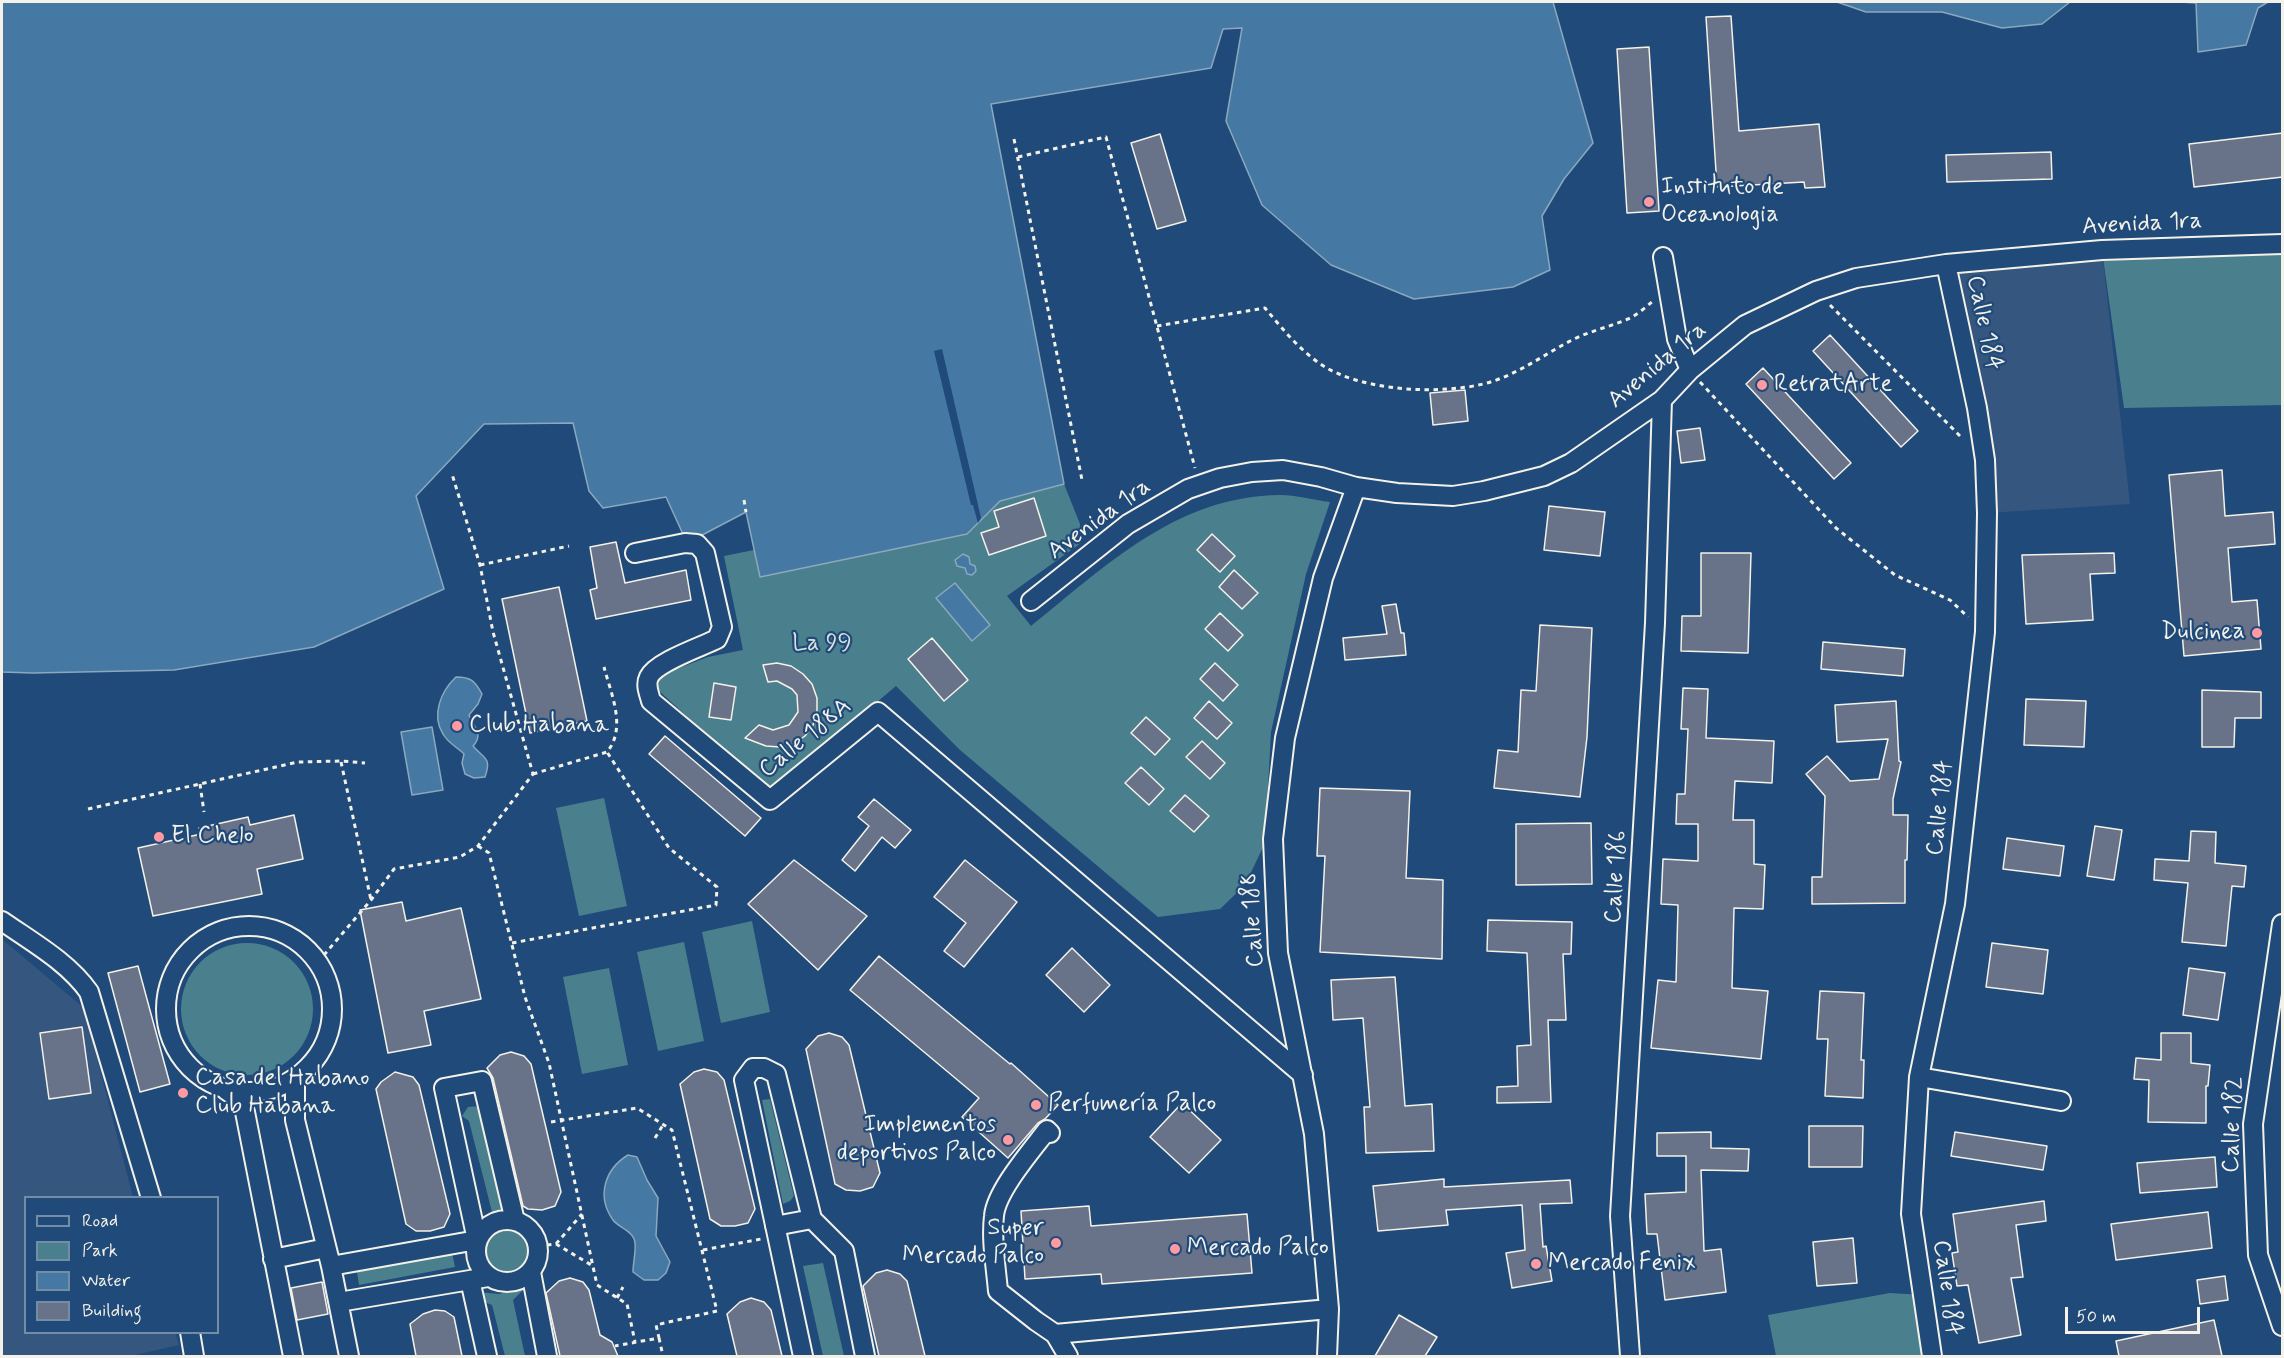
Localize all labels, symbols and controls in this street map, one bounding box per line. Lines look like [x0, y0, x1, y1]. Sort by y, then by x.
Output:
place label: Instituto de Oceanologia [1661, 174, 1784, 230]
marker: Instituto de Oceanologia [1642, 195, 1656, 209]
street label: Avenida 1ra [2081, 207, 2203, 243]
street label: Calle 184 [1959, 273, 2007, 373]
street label: Avenida 1ra [1603, 316, 1713, 416]
place label: RetratArte [1774, 371, 1892, 399]
marker: RetratArte [1755, 378, 1769, 392]
street label: Avenida 1ra [1043, 473, 1157, 567]
place label: Dulcinea [2161, 619, 2245, 647]
marker: Dulcinea [2250, 626, 2264, 640]
park label: La 99 [792, 631, 852, 659]
street label: Calle 188A [754, 693, 858, 785]
place label: Club Habana [469, 712, 609, 740]
marker: Club Habana [450, 719, 464, 733]
street label: Calle 184 [1922, 759, 1960, 857]
place label: El Chelo [171, 823, 253, 851]
marker: El Chelo [152, 830, 166, 844]
street label: Calle 186 [1600, 830, 1634, 924]
street label: Calle 188 [1236, 872, 1272, 968]
place label: Casa del Habano Club Habana [195, 1065, 370, 1121]
street label: Calle 182 [2218, 1076, 2250, 1174]
marker: Casa del Habano Club Habana [176, 1086, 190, 1100]
place label: Perfumería Palco [1048, 1091, 1216, 1119]
marker: Perfumería Palco [1029, 1098, 1043, 1112]
place label: Implementos deportivos Palco [837, 1112, 996, 1168]
marker: Implementos deportivos Palco [1001, 1133, 1015, 1147]
legend [24, 1196, 219, 1334]
text: Road [82, 1209, 118, 1233]
place label: Super Mercado Palco [902, 1215, 1044, 1271]
place label: Mercado Palco [1187, 1235, 1329, 1263]
marker: Super Mercado Palco [1049, 1236, 1063, 1250]
street label: Calle 184 [1925, 1238, 1967, 1338]
text: Park [82, 1239, 118, 1263]
marker: Mercado Palco [1168, 1242, 1182, 1256]
place label: Mercado Fenix [1548, 1250, 1695, 1278]
marker: Mercado Fenix [1529, 1257, 1543, 1271]
text: Water [82, 1269, 130, 1293]
scale bar [2068, 1295, 2203, 1333]
text: Building [82, 1299, 142, 1323]
text: 50 m [2076, 1305, 2116, 1329]

